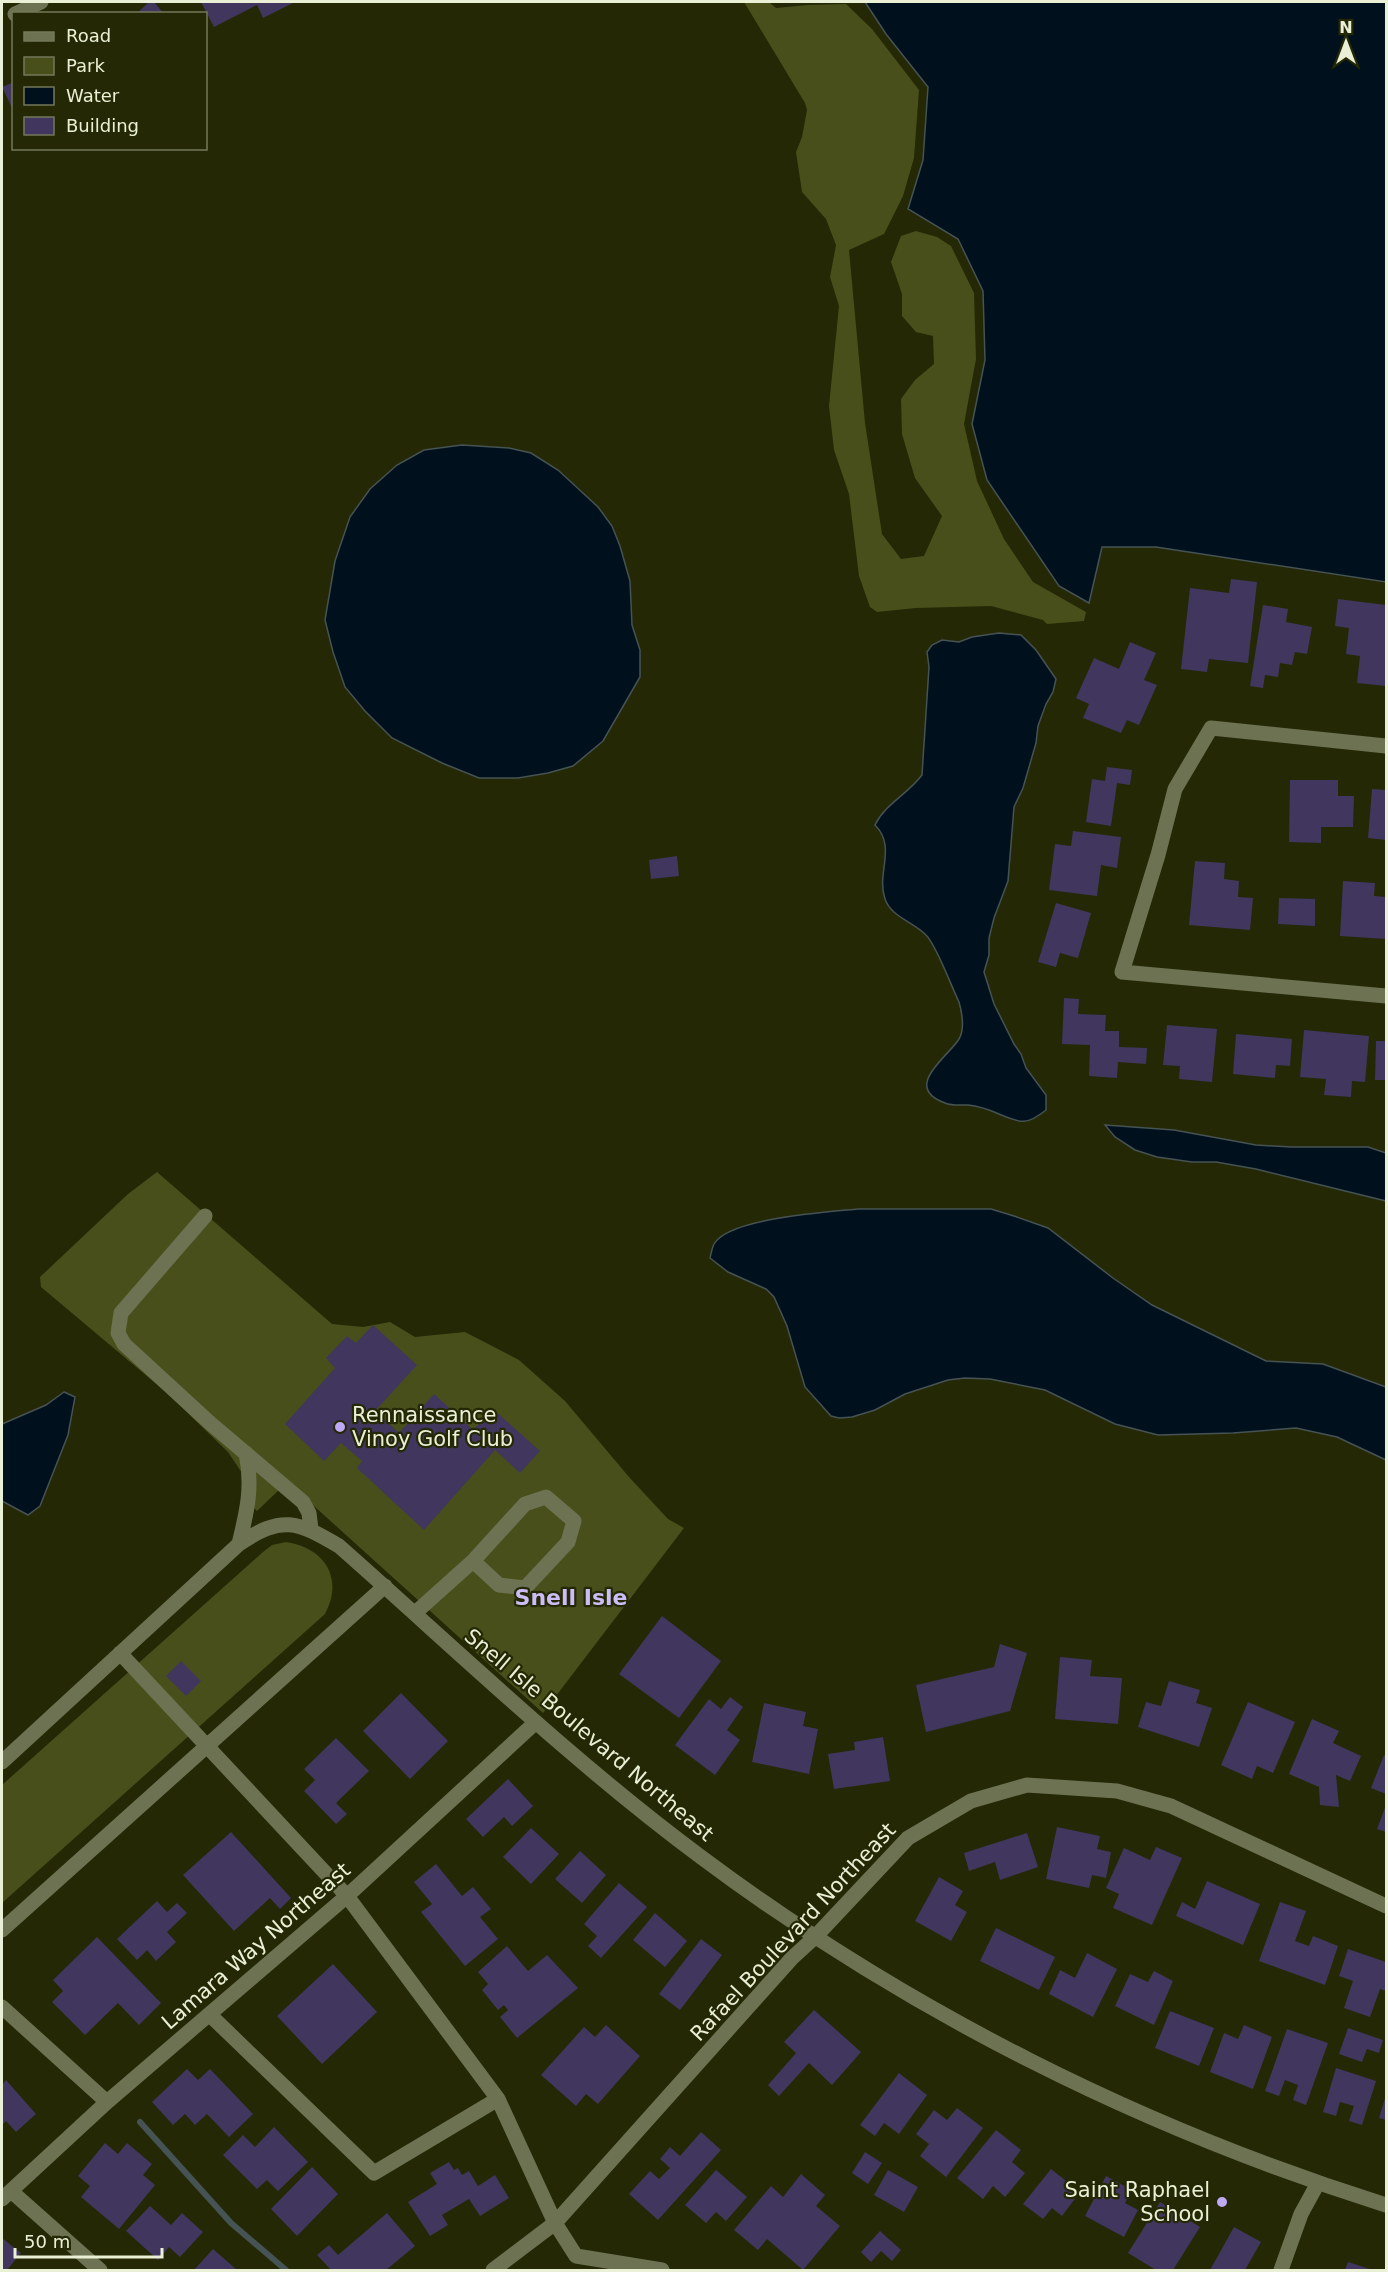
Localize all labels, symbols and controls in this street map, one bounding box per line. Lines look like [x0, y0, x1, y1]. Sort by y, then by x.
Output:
legend [12, 12, 207, 150]
north arrow [1316, 12, 1376, 72]
text: N [1339, 18, 1353, 37]
text: Road [66, 25, 111, 46]
text: Park [66, 55, 105, 76]
text: Water [66, 85, 120, 106]
text: Building [66, 115, 139, 136]
place label: Rennaissance Vinoy Golf Club [352, 1403, 513, 1451]
marker: Rennaissance Vinoy Golf Club [333, 1420, 347, 1434]
district label: Snell Isle [515, 1585, 627, 1610]
street label: Snell Isle Boulevard Northeast [460, 1624, 718, 1846]
street label: Rafael Boulevard Northeast [686, 1818, 900, 2046]
street label: Lamara Way Northeast [157, 1858, 355, 2034]
place label: Saint Raphael School [1064, 2178, 1210, 2226]
marker: Saint Raphael School [1215, 2195, 1229, 2209]
scale bar [15, 2221, 162, 2259]
text: 50 m [24, 2231, 70, 2252]

